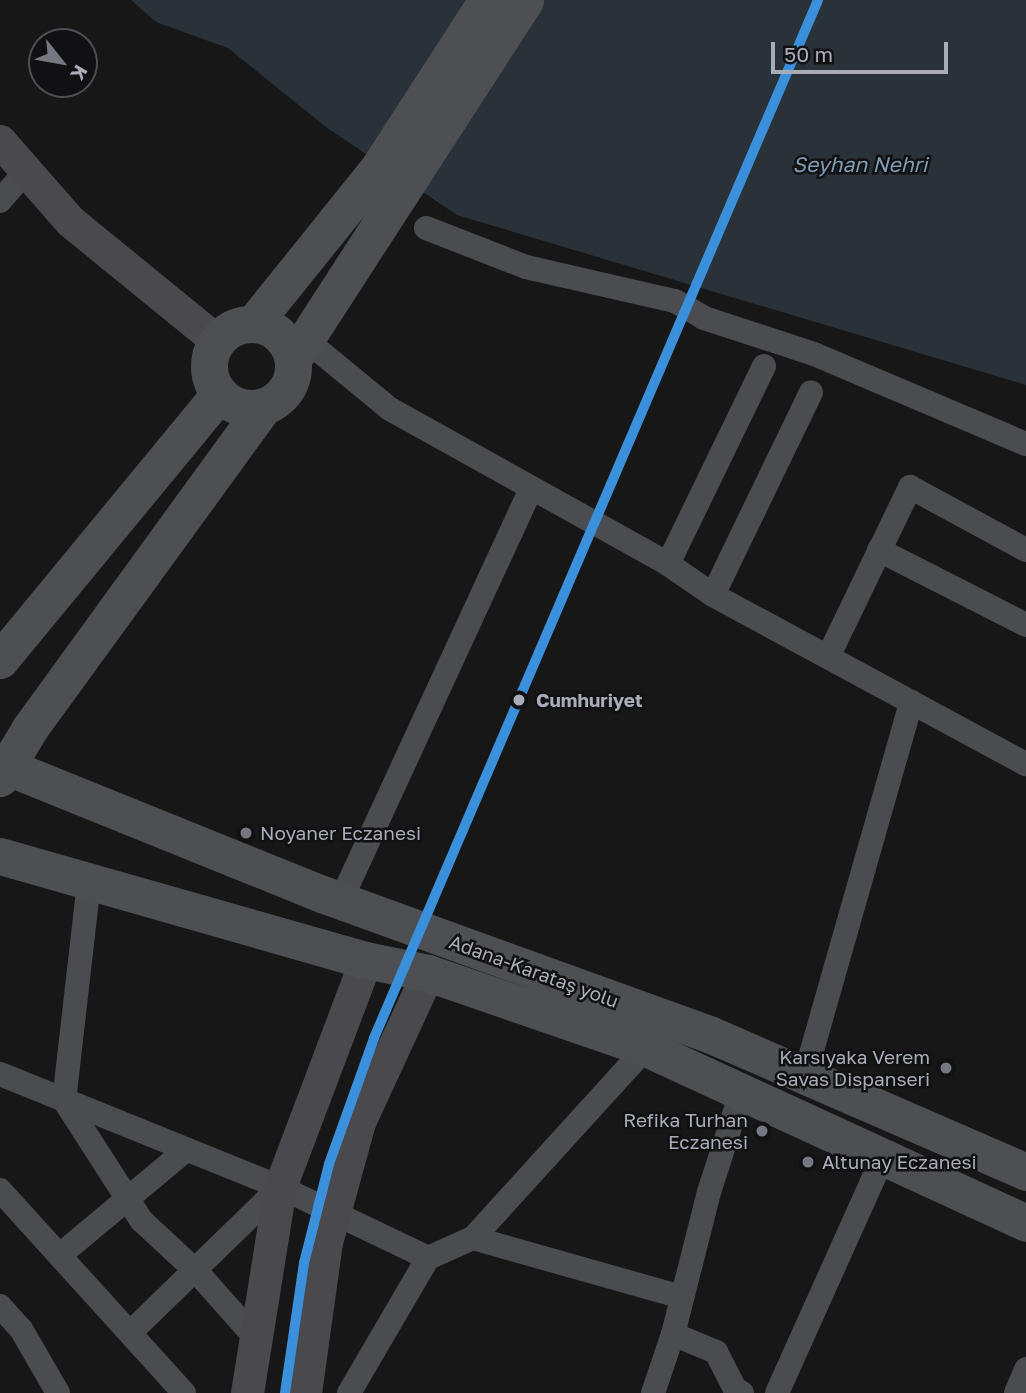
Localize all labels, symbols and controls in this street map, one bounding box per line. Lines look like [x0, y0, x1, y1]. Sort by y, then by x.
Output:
north arrow [28, 28, 98, 98]
scale bar [774, 28, 951, 72]
text: 50 m [784, 41, 833, 67]
text: K [66, 61, 93, 85]
water label: Seyhan Nehri [793, 151, 927, 177]
marker: Cumhuriyet [508, 689, 530, 711]
place label: Cumhuriyet [536, 689, 643, 711]
place label: Noyaner Eczanesi [260, 822, 421, 844]
marker: Noyaner Eczanesi [238, 825, 254, 841]
street label: Adana-Karataş yolu [446, 930, 622, 1012]
place label: Karsıyaka Verem Savas Dispanseri [776, 1046, 930, 1090]
marker: Karsıyaka Verem Savas Dispanseri [936, 1058, 956, 1078]
place label: Refika Turhan Eczanesi [623, 1109, 748, 1153]
marker: Refika Turhan Eczanesi [754, 1123, 770, 1139]
place label: Altunay Eczanesi [822, 1151, 977, 1173]
marker: Altunay Eczanesi [800, 1154, 816, 1170]

